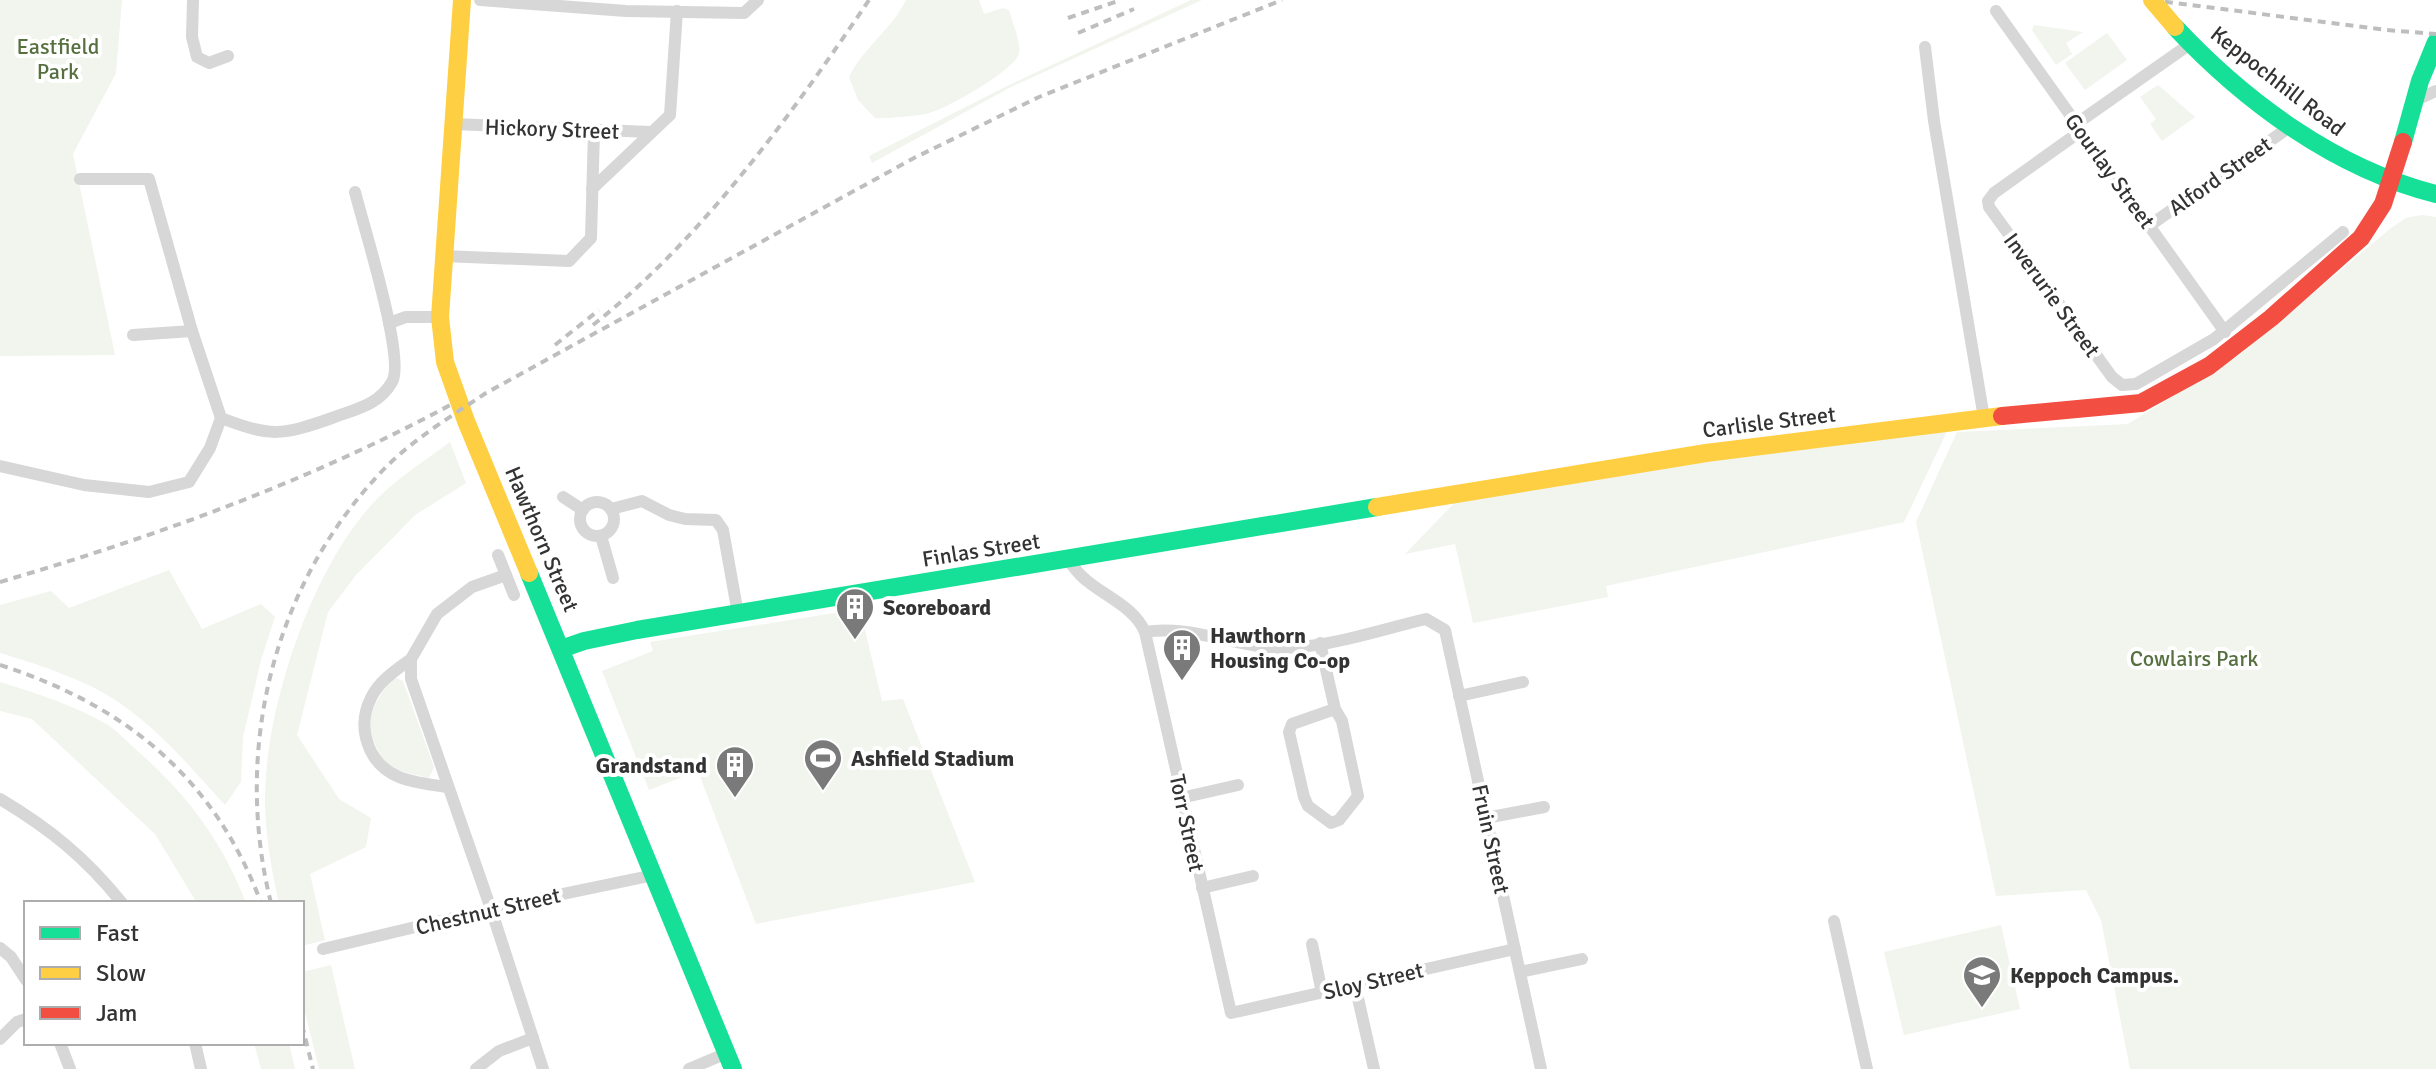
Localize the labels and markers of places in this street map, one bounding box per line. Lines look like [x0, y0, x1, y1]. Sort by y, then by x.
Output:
building icon: Scoreboard [834, 586, 876, 641]
place label: Scoreboard [883, 594, 991, 621]
place label: Hawthorn Housing Co-op [1210, 622, 1350, 674]
building icon: Hawthorn Housing Co-op [1161, 627, 1203, 682]
sports icon: Ashfield Stadium [802, 737, 844, 792]
building icon: Grandstand [714, 744, 756, 799]
place label: Ashfield Stadium [851, 745, 1015, 772]
place label: Grandstand [596, 752, 707, 779]
school or university icon: Keppoch Campus. [1961, 954, 2003, 1009]
place label: Keppoch Campus. [2010, 962, 2179, 989]

